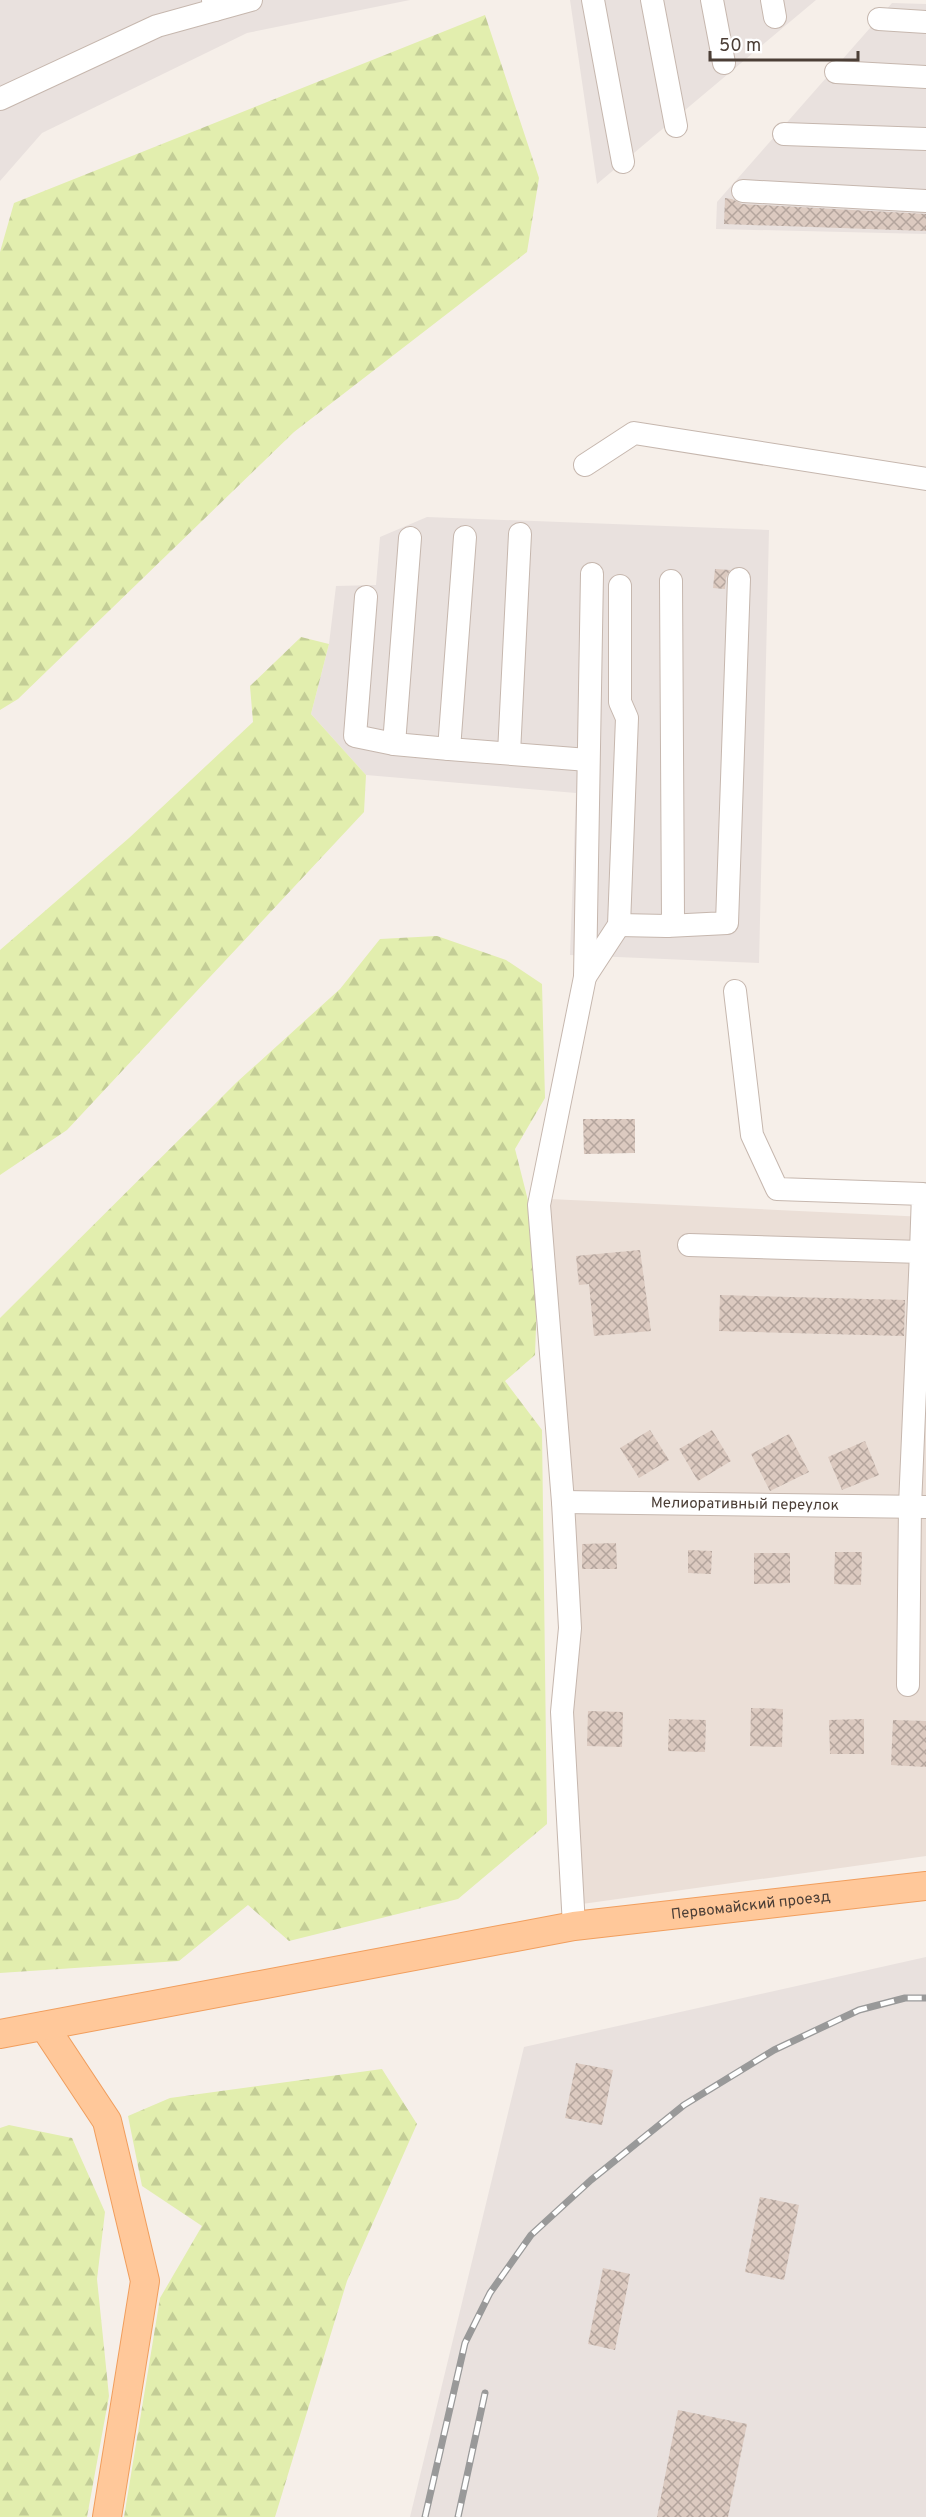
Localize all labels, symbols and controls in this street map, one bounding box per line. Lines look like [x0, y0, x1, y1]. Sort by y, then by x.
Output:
scale bar [710, 24, 858, 62]
text: 50 m [719, 35, 761, 58]
street label: Мелиоративный переулок [651, 1494, 839, 1515]
street label: Первомайский проезд [670, 1887, 832, 1924]

